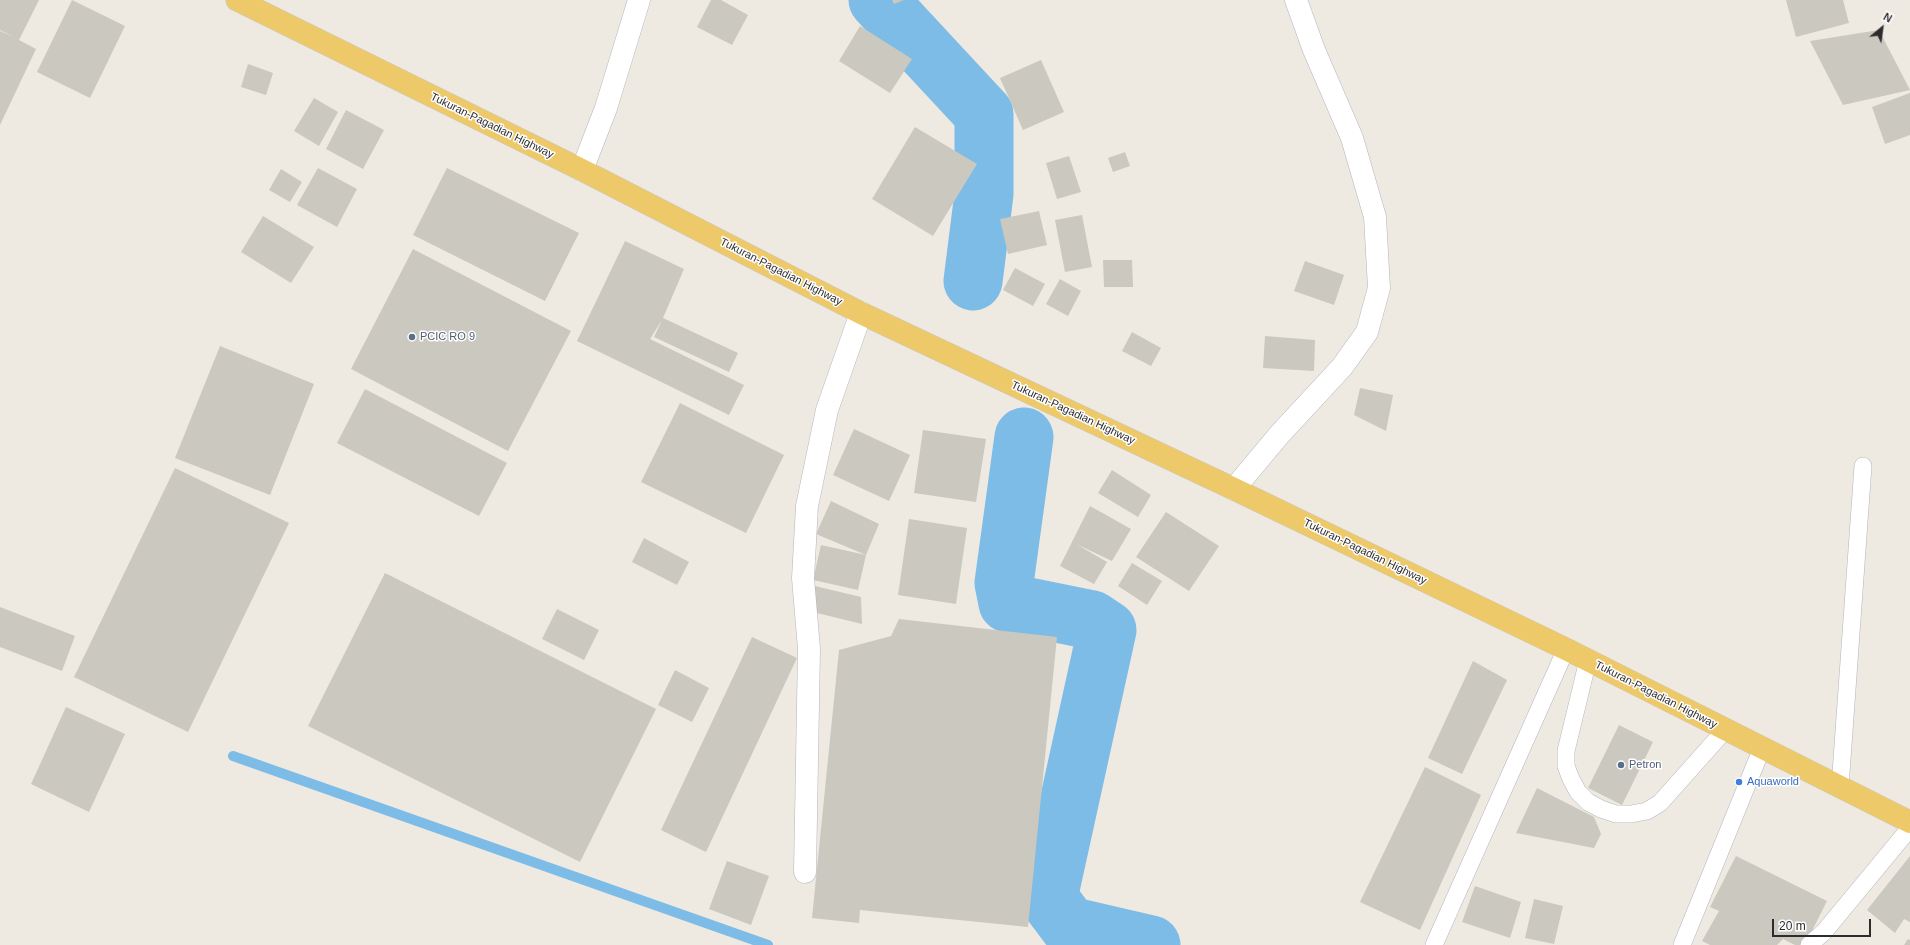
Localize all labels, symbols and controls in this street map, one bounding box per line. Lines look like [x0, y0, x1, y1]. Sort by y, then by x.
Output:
north arrow [1862, 8, 1902, 48]
text: N [1881, 10, 1894, 25]
street label: Tukuran-Pagadian Highway [428, 90, 556, 162]
street label: Tukuran-Pagadian Highway [718, 235, 844, 309]
place label: PCIC RO 9 [420, 330, 475, 344]
marker: PCIC RO 9 [407, 332, 417, 342]
street label: Tukuran-Pagadian Highway [1009, 378, 1137, 448]
street label: Tukuran-Pagadian Highway [1301, 516, 1429, 588]
street label: Tukuran-Pagadian Highway [1593, 658, 1719, 732]
place label: Petron [1629, 758, 1661, 772]
marker: Petron [1616, 760, 1626, 770]
place label: Aquaworld [1747, 775, 1799, 789]
marker: Aquaworld [1734, 777, 1744, 787]
scale bar [1774, 911, 1873, 937]
text: 20 m [1779, 919, 1806, 933]

